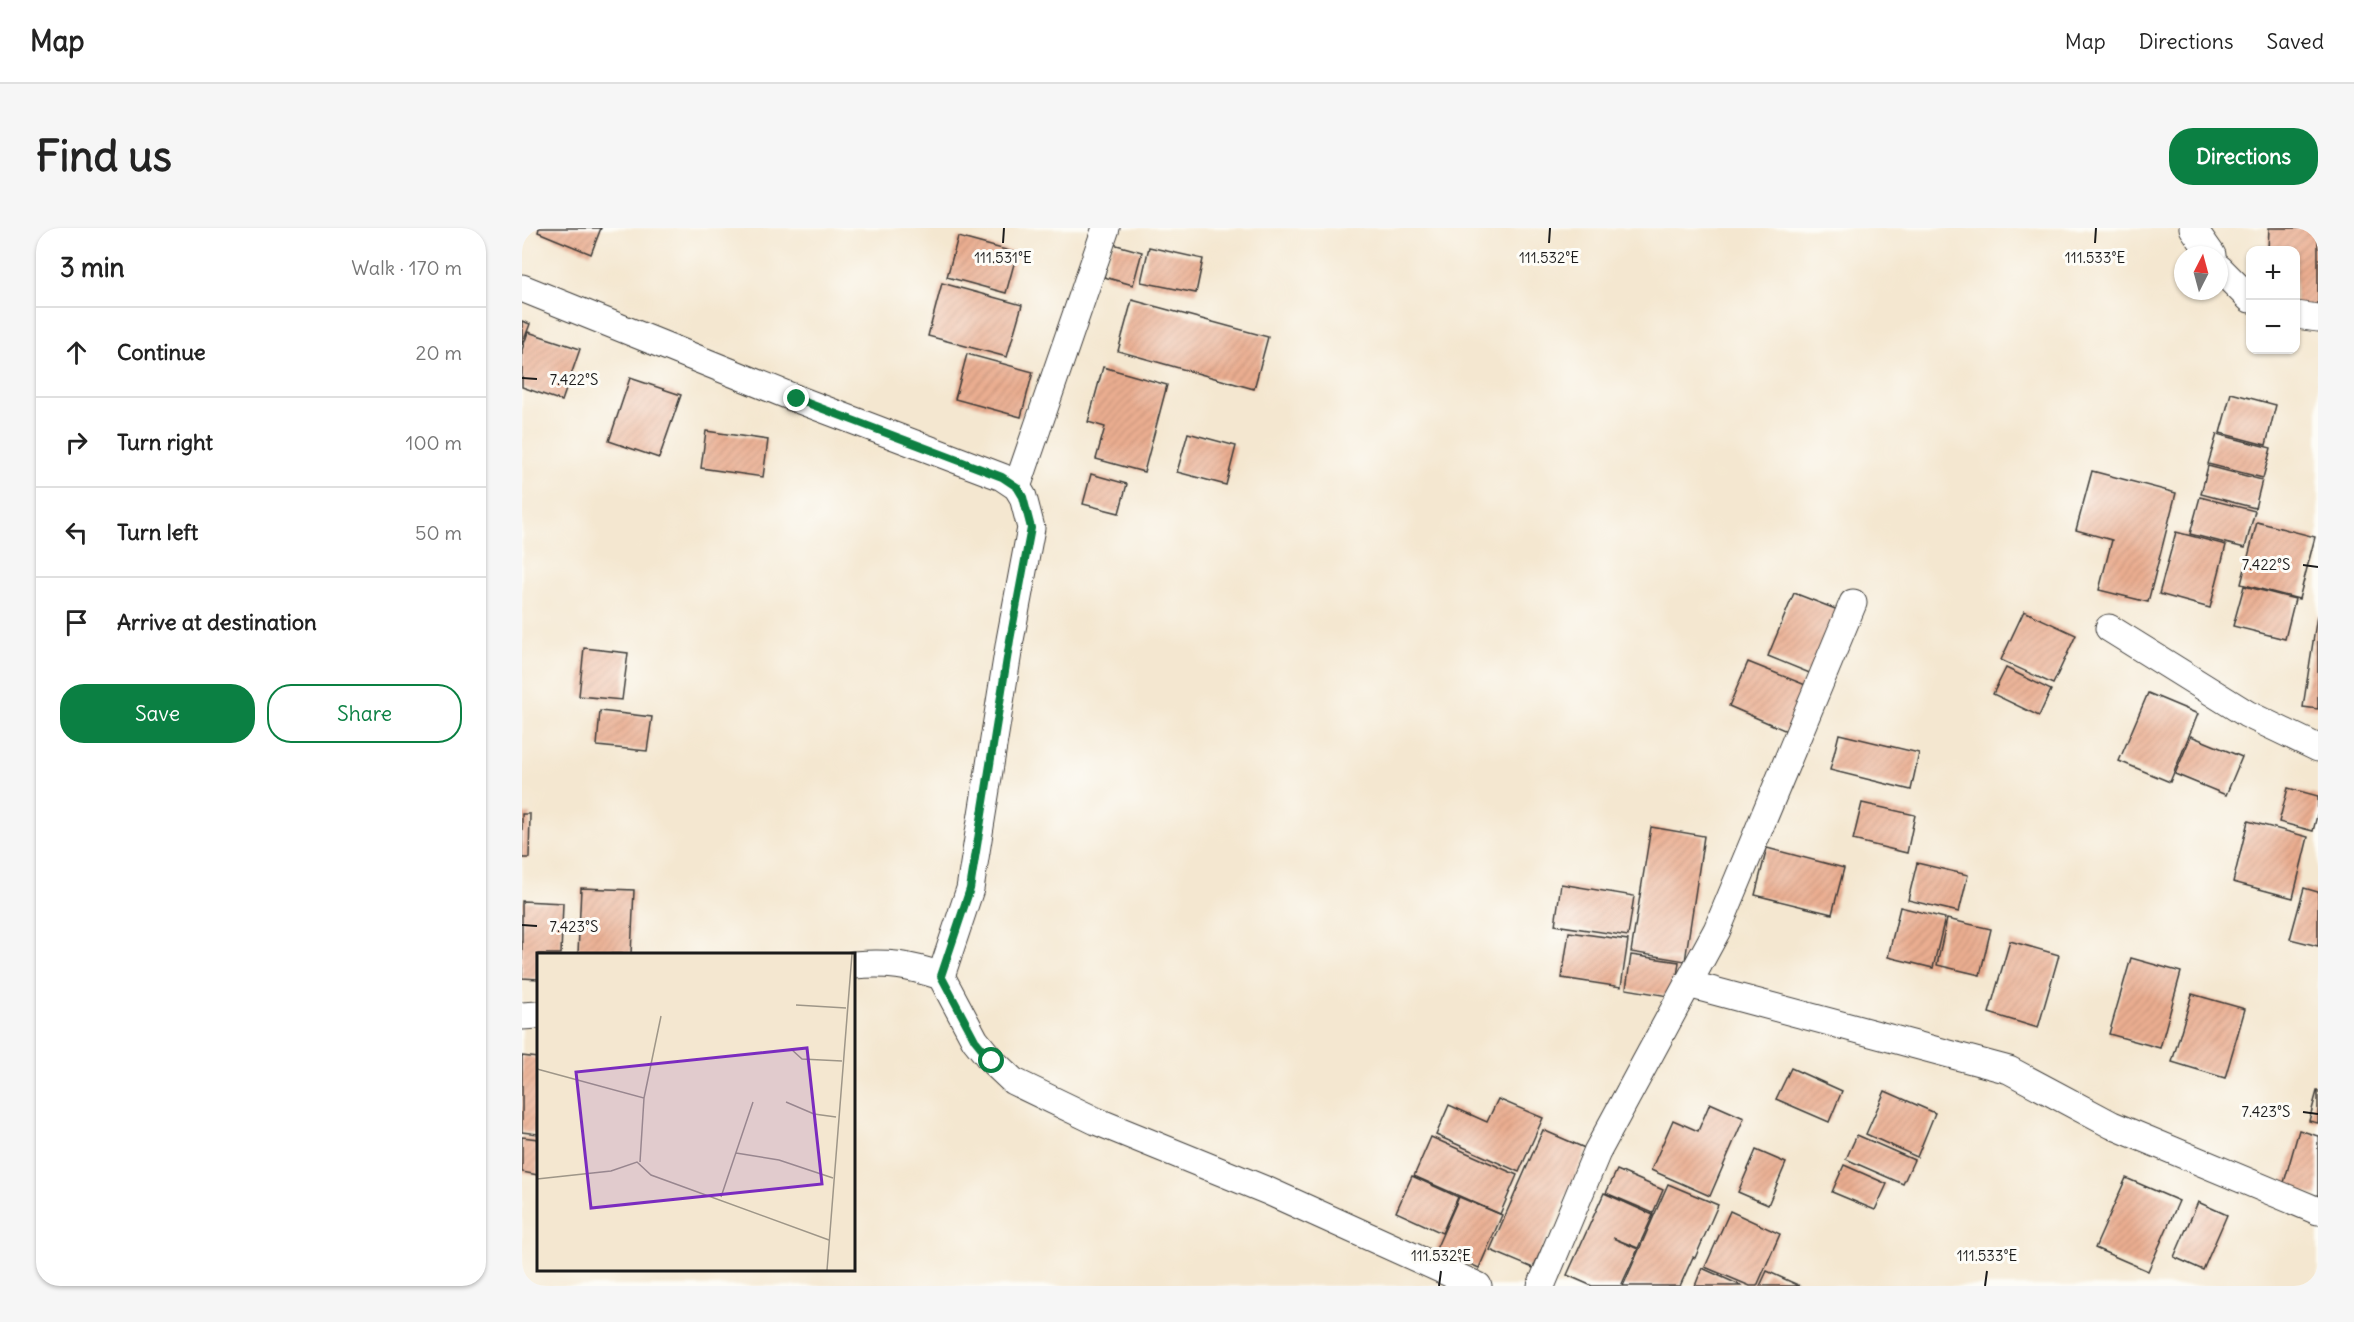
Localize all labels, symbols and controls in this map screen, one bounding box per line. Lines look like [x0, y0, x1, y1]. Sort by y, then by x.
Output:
text: Map [30, 23, 84, 59]
text: Map [2065, 28, 2106, 55]
text: Directions [2139, 28, 2233, 55]
text: Saved [2266, 28, 2324, 55]
button: Directions [2169, 128, 2318, 185]
text: Find us [36, 130, 172, 182]
north arrow [2174, 246, 2228, 300]
map controls [2246, 246, 2300, 354]
button: + [2246, 246, 2300, 300]
text: 111.531°E [974, 248, 1032, 267]
text: 111.532°E [1519, 248, 1579, 267]
text: 111.533°E [2065, 248, 2125, 267]
text: 3 min [60, 251, 125, 284]
text: Walk · 170 m [351, 255, 462, 280]
button: − [2246, 300, 2300, 354]
icon: ahead [60, 336, 93, 369]
text: Continue [117, 338, 206, 366]
text: 20 m [416, 340, 462, 365]
text: 7.422°S [550, 370, 598, 389]
route end [783, 385, 809, 411]
icon: right [60, 426, 93, 459]
text: Turn right [117, 428, 213, 456]
text: 100 m [405, 430, 462, 455]
icon: left [60, 516, 93, 549]
text: Turn left [117, 518, 198, 546]
text: 50 m [415, 520, 462, 545]
text: 7.422°S [2242, 555, 2290, 574]
icon: arrive [60, 606, 93, 639]
text: Arrive at destination [117, 608, 317, 636]
button: Save [60, 684, 255, 743]
button: Share [267, 684, 462, 743]
text: 7.423°S [550, 917, 598, 936]
inset map [537, 953, 855, 1271]
route start [978, 1047, 1004, 1073]
text: 7.423°S [2242, 1102, 2290, 1121]
text: 111.532°E [1411, 1246, 1471, 1265]
text: 111.533°E [1957, 1246, 2017, 1265]

